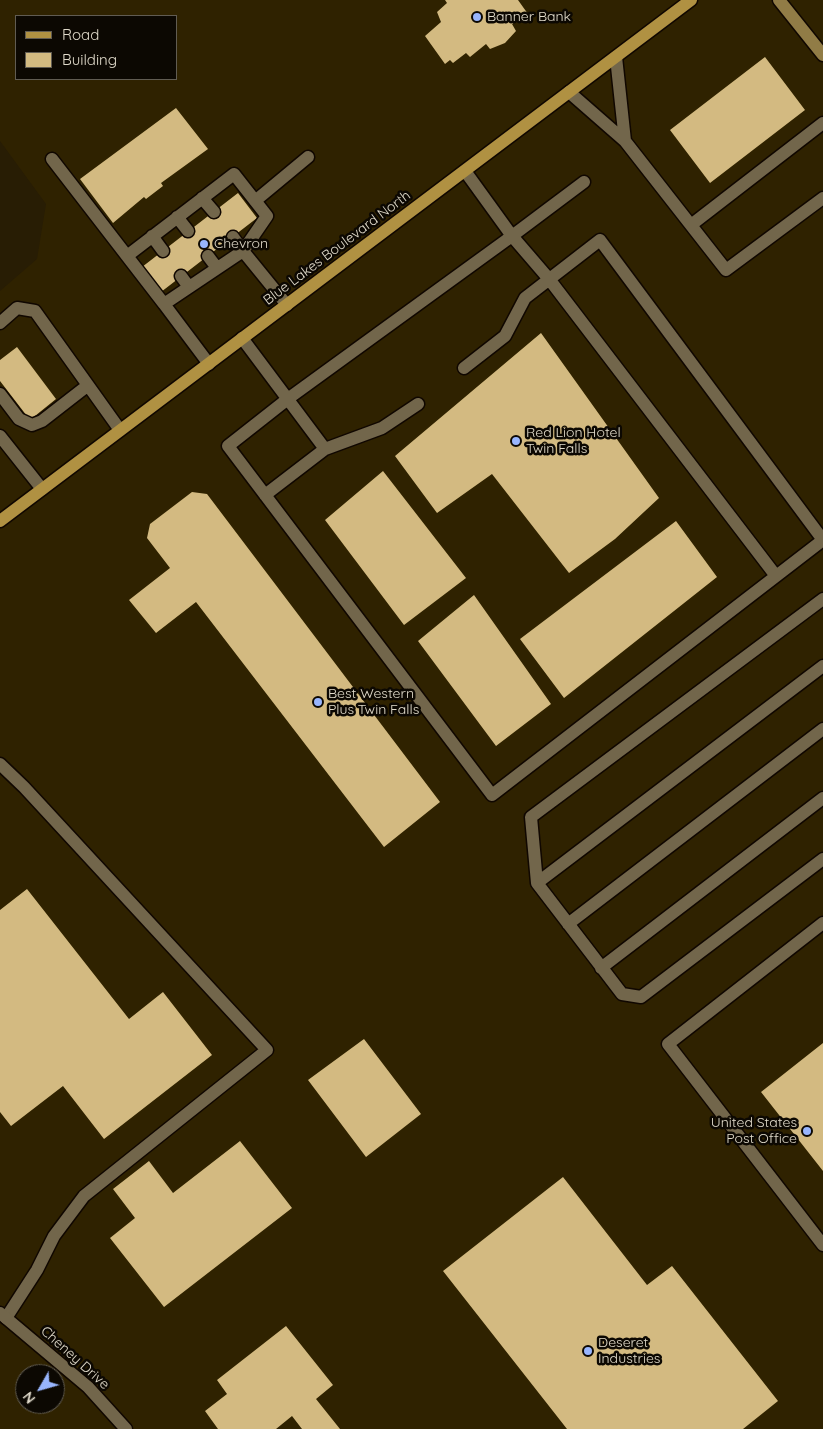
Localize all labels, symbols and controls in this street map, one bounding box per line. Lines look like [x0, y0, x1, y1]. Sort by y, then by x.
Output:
place label: Banner Bank [487, 9, 571, 25]
marker: Banner Bank [471, 11, 483, 23]
legend [15, 15, 178, 80]
text: Road [62, 25, 99, 44]
text: Building [62, 50, 117, 69]
street label: Blue Lakes Boulevard North [260, 187, 414, 309]
place label: Chevron [214, 236, 268, 252]
marker: Chevron [198, 238, 210, 250]
place label: Red Lion Hotel Twin Falls [526, 425, 621, 458]
marker: Red Lion Hotel Twin Falls [510, 435, 522, 447]
place label: Best Western Plus Twin Falls [328, 686, 419, 719]
marker: Best Western Plus Twin Falls [312, 696, 324, 708]
place label: United States Post Office [711, 1115, 797, 1148]
marker: United States Post Office [801, 1125, 813, 1137]
street label: Cheney Drive [37, 1323, 113, 1393]
place label: Deseret Industries [598, 1335, 660, 1368]
marker: Deseret Industries [582, 1345, 594, 1357]
north arrow [15, 1364, 65, 1414]
text: N [19, 1388, 39, 1407]

